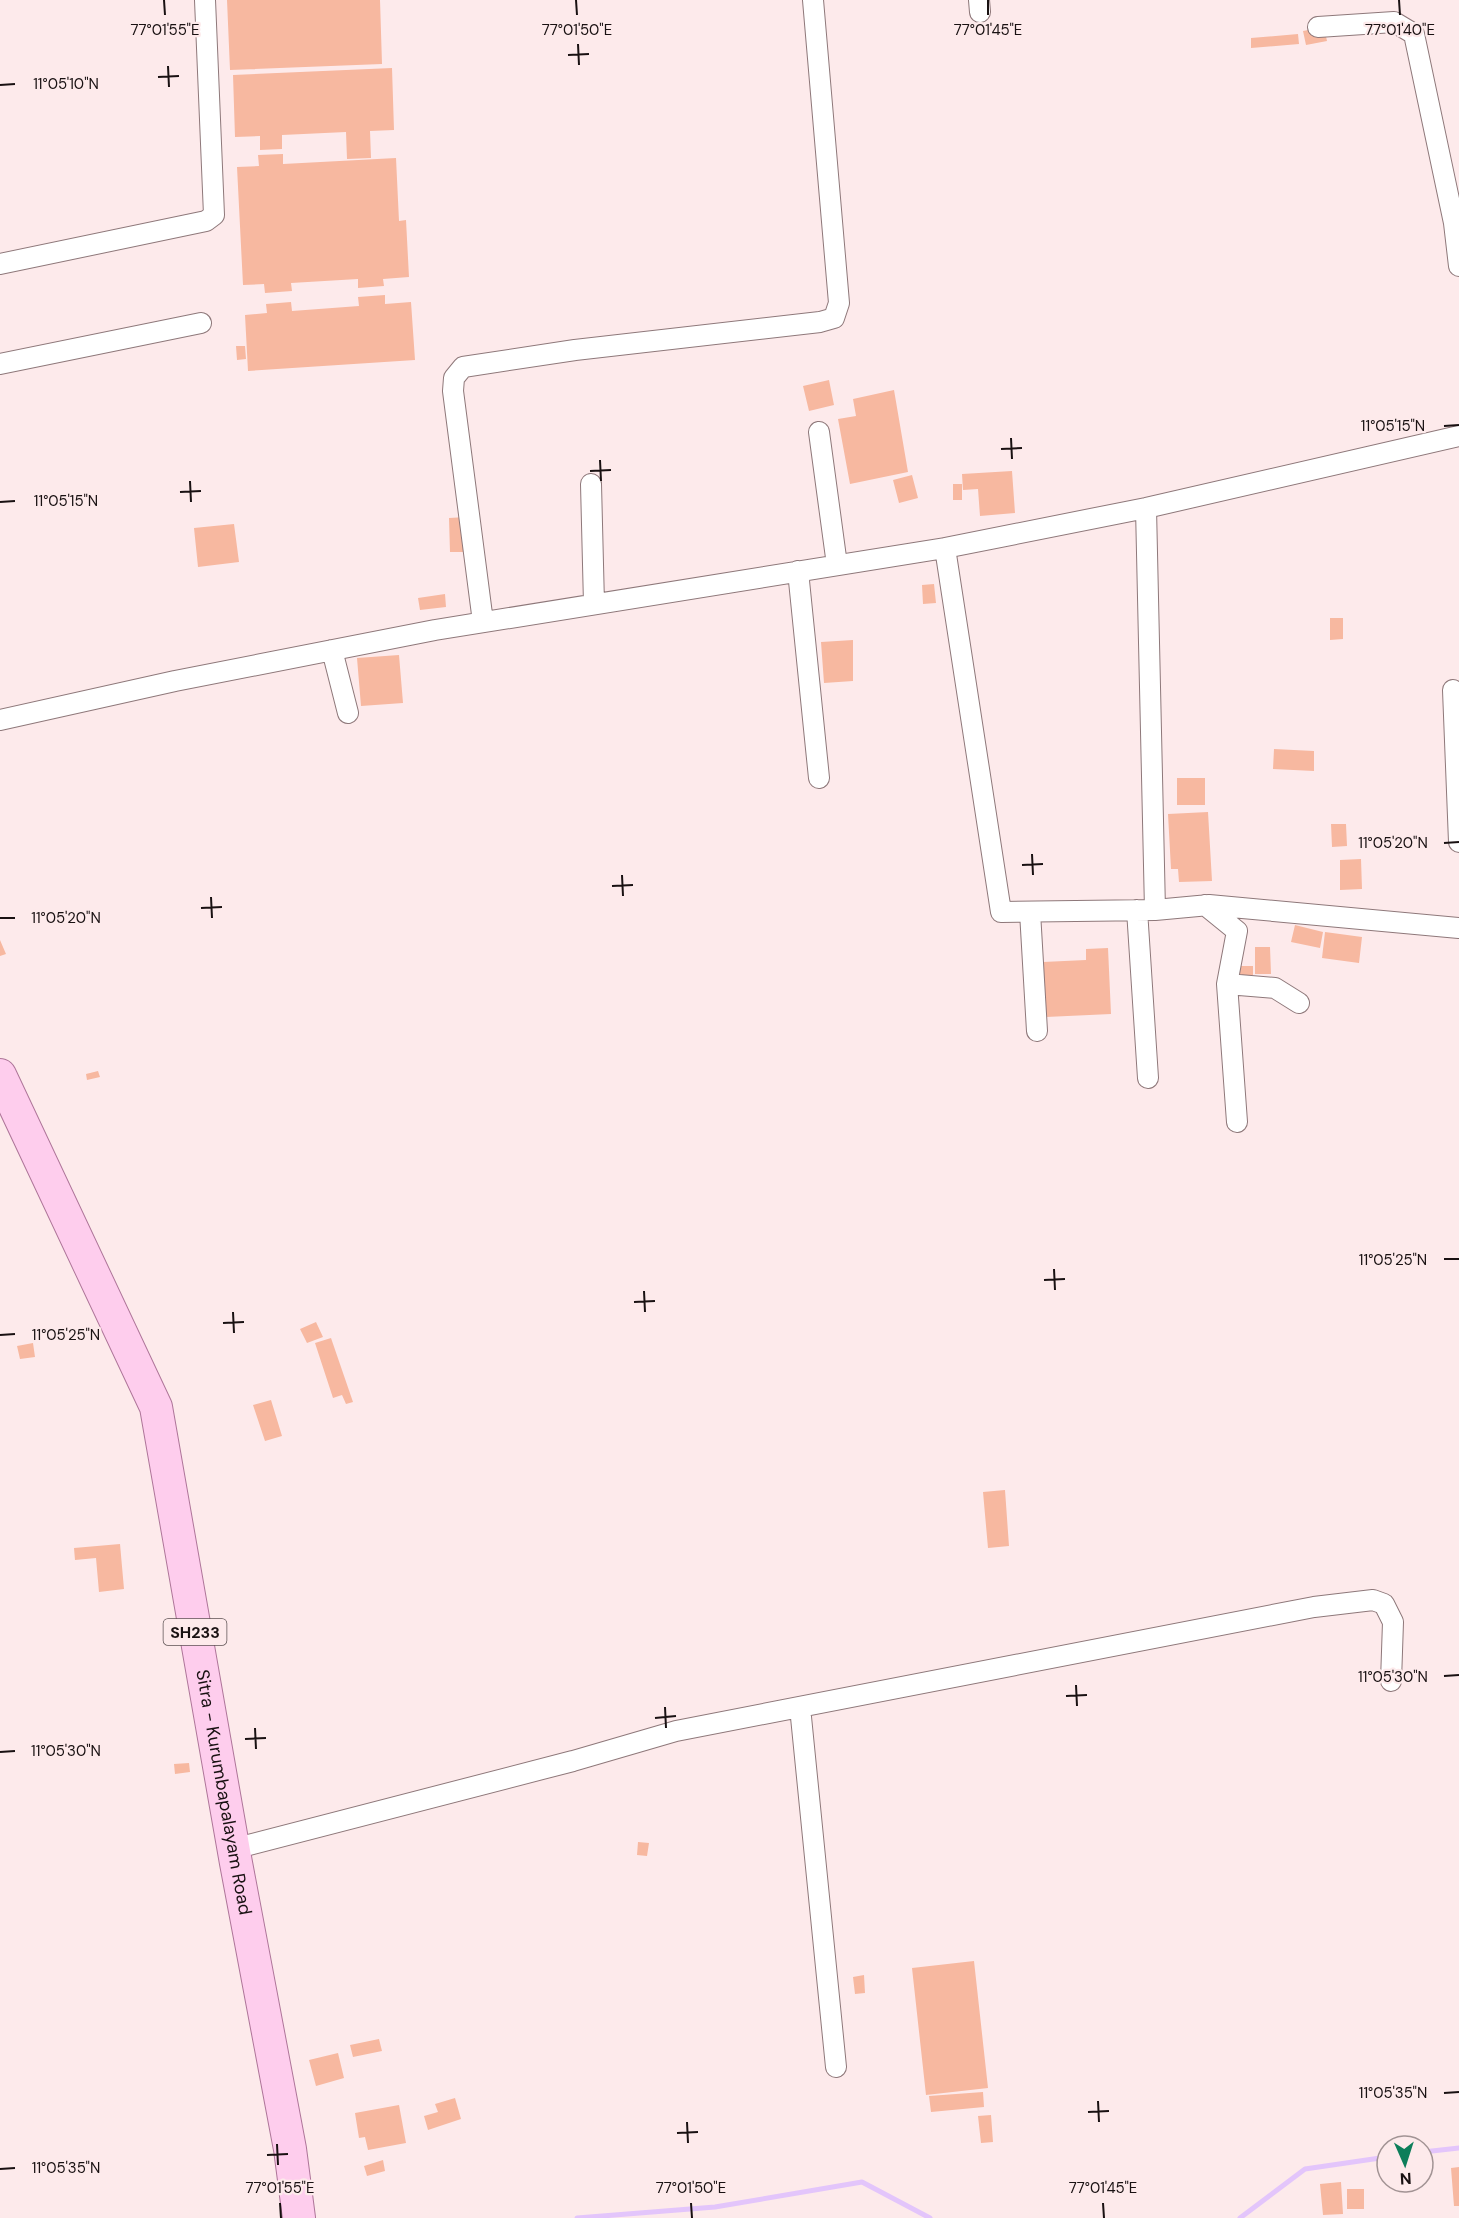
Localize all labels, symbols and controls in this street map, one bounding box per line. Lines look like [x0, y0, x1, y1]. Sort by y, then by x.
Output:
text: 77°01'55"E [131, 20, 199, 40]
text: 77°01'50"E [542, 20, 612, 40]
text: 77°01'45"E [954, 20, 1022, 40]
text: 77°01'40"E [1365, 20, 1435, 40]
text: 11°05'10"N [33, 74, 99, 94]
text: 11°05'15"N [1361, 416, 1425, 436]
text: 11°05'15"N [34, 491, 98, 511]
text: 11°05'20"N [1358, 833, 1428, 853]
text: 11°05'20"N [31, 908, 101, 928]
text: 11°05'25"N [1359, 1250, 1427, 1270]
text: 11°05'25"N [32, 1325, 100, 1345]
road number: SH233 [164, 1619, 226, 1645]
text: 11°05'30"N [1358, 1667, 1428, 1687]
street label: Sitra - Kurumbapalayam Road [190, 1668, 258, 1917]
text: 11°05'30"N [31, 1741, 101, 1761]
text: 11°05'35"N [1359, 2083, 1427, 2103]
north arrow [1375, 2134, 1435, 2194]
text: 11°05'35"N [32, 2158, 100, 2178]
text: N [1399, 2168, 1412, 2189]
text: 77°01'55"E [246, 2178, 314, 2198]
text: 77°01'50"E [656, 2178, 726, 2198]
text: 77°01'45"E [1069, 2178, 1137, 2198]

